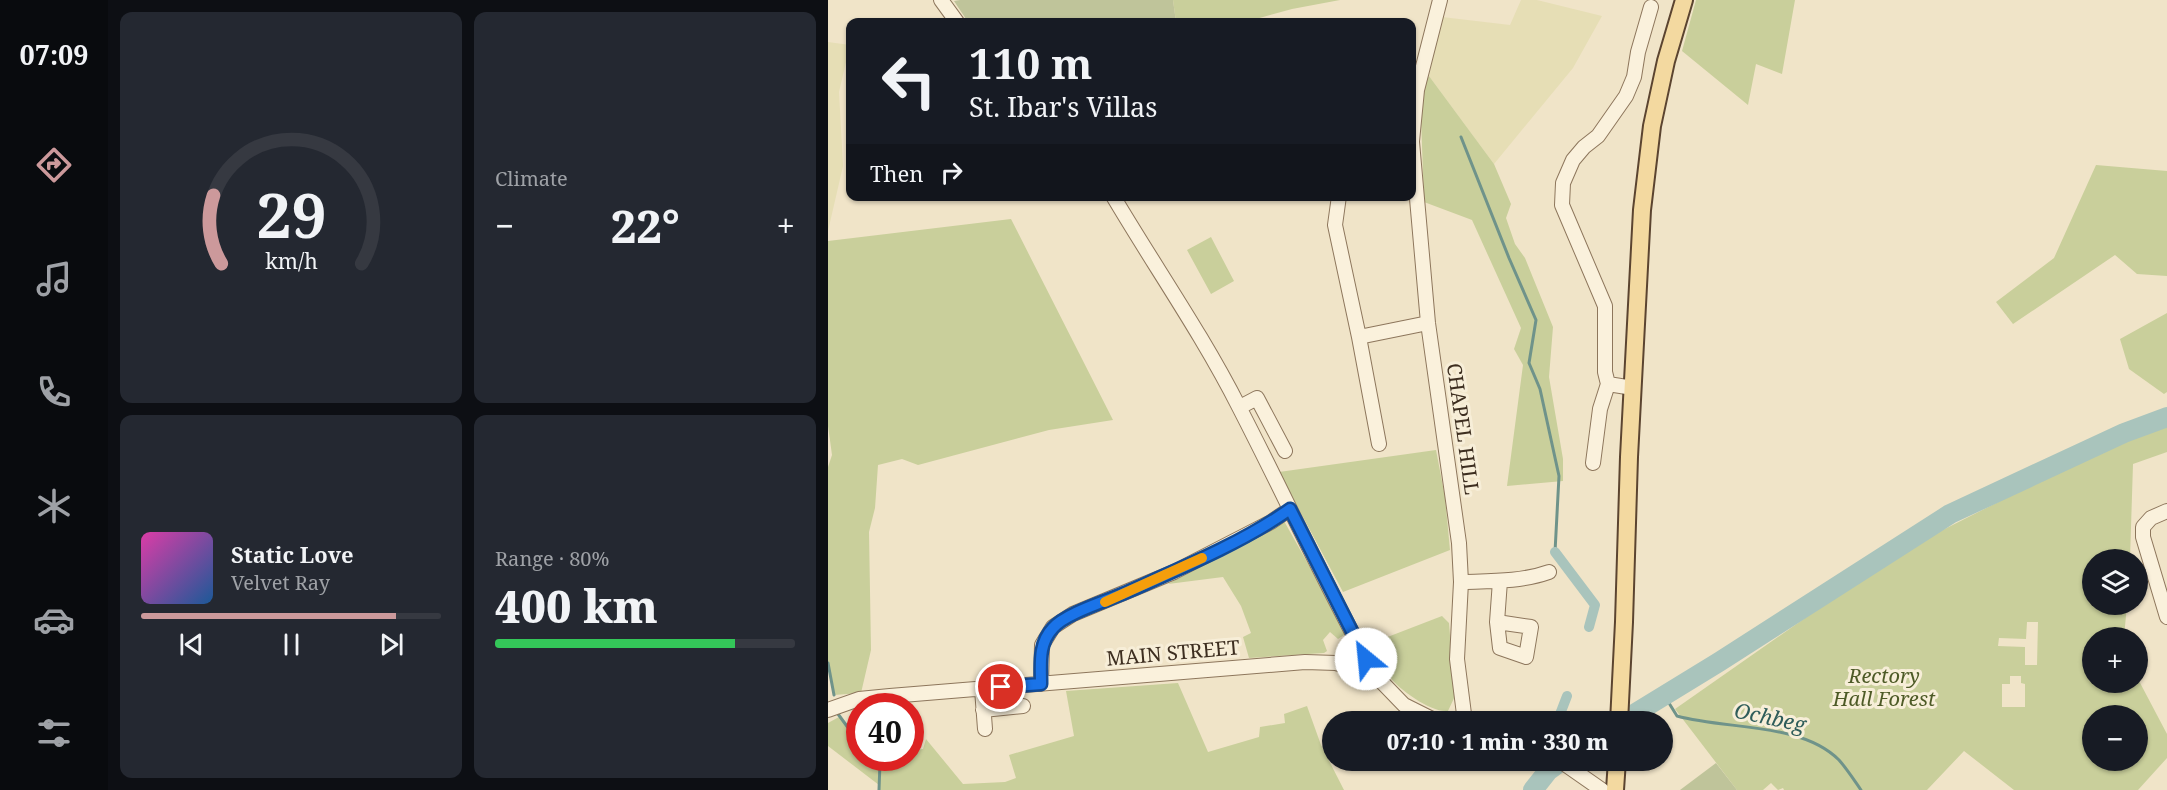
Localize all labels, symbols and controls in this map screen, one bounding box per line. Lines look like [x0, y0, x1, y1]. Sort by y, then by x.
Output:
text: 110 m [969, 34, 1093, 91]
text: 07:09 [19, 36, 89, 73]
icon: left [870, 42, 948, 120]
text: St. Ibar's Villas [969, 88, 1158, 125]
icon: directions [33, 144, 75, 186]
icon: right [935, 156, 968, 189]
text: Then [870, 158, 923, 188]
text: Climate [495, 165, 568, 192]
text: 29 [256, 171, 326, 256]
text: 22° [611, 195, 680, 256]
text: − [495, 203, 514, 248]
text: + [777, 203, 795, 248]
text: km/h [265, 247, 318, 276]
icon: music [33, 258, 75, 300]
street label: CHAPEL HILL [1441, 361, 1486, 496]
icon: phone [33, 371, 75, 413]
icon: climate [33, 485, 75, 527]
text: Static Love [231, 539, 354, 569]
text: Range · 80% [495, 545, 609, 572]
map controls [2082, 549, 2148, 771]
button: layers [2082, 549, 2148, 615]
text: Velvet Ray [231, 569, 330, 596]
text: 400 km [495, 575, 658, 636]
icon: car [33, 599, 75, 641]
position arrow [1334, 627, 1398, 691]
button: + [2082, 627, 2148, 693]
icon: previous [175, 628, 208, 661]
icon: pause [275, 628, 308, 661]
icon: next [375, 628, 408, 661]
street label: MAIN STREET [1105, 633, 1241, 672]
pin [975, 661, 1026, 712]
park label: Rectory Hall Forest [1832, 662, 1936, 712]
icon: arrive [984, 670, 1017, 703]
speed limit sign: 40 [846, 693, 924, 771]
water label: Ochbeg [1732, 696, 1810, 738]
button: − [2082, 705, 2148, 771]
icon: filters [33, 712, 75, 754]
text: 07:10 · 1 min · 330 m [1387, 726, 1608, 756]

